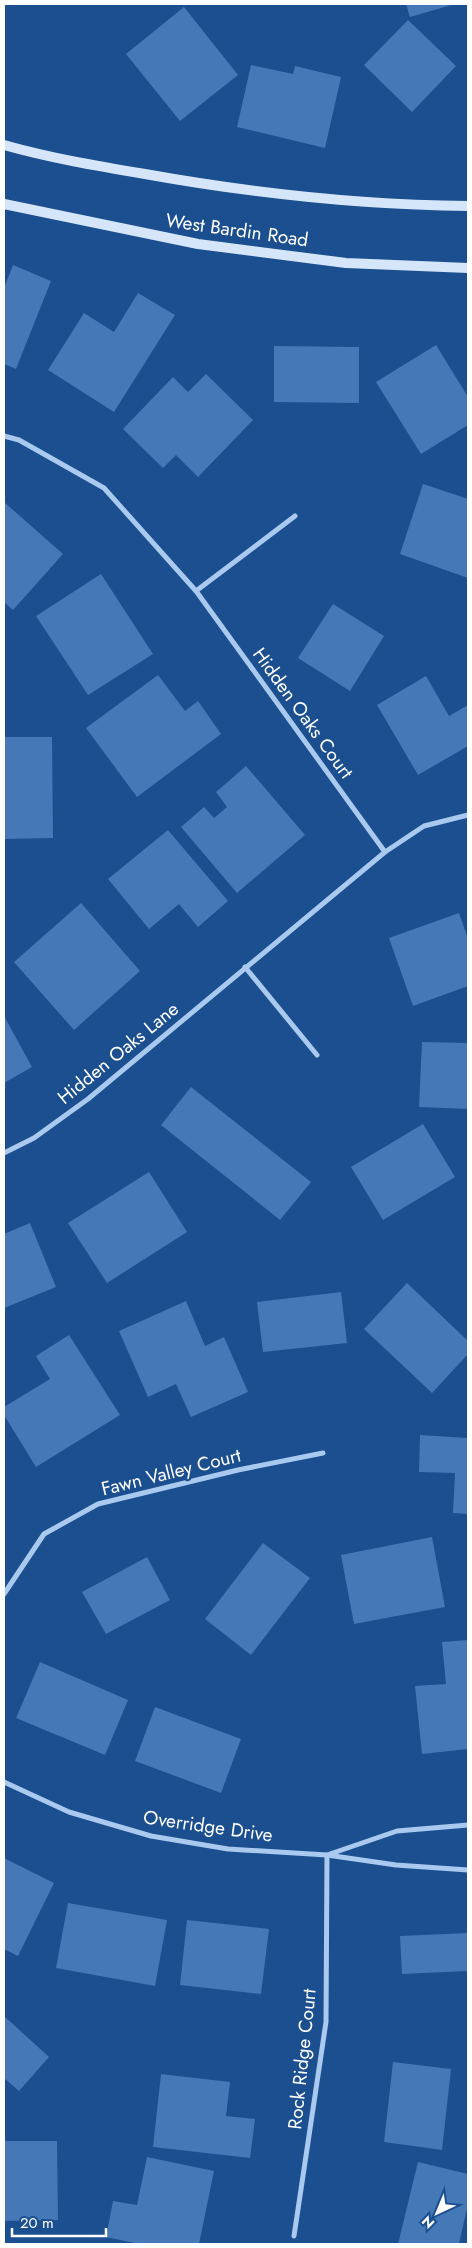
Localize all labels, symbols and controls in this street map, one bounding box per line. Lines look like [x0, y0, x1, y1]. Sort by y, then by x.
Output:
street label: West Bardin Road [164, 207, 310, 253]
street label: Hidden Oaks Court [246, 642, 360, 784]
street label: Hidden Oaks Lane [52, 996, 185, 1110]
street label: Fawn Valley Court [98, 1441, 244, 1502]
street label: Overridge Drive [141, 1804, 275, 1848]
street label: Rock Ridge Court [281, 1987, 323, 2131]
north arrow [412, 2188, 462, 2238]
scale bar [12, 2206, 106, 2238]
text: N [417, 2211, 439, 2233]
text: 20 m [20, 2212, 54, 2234]

